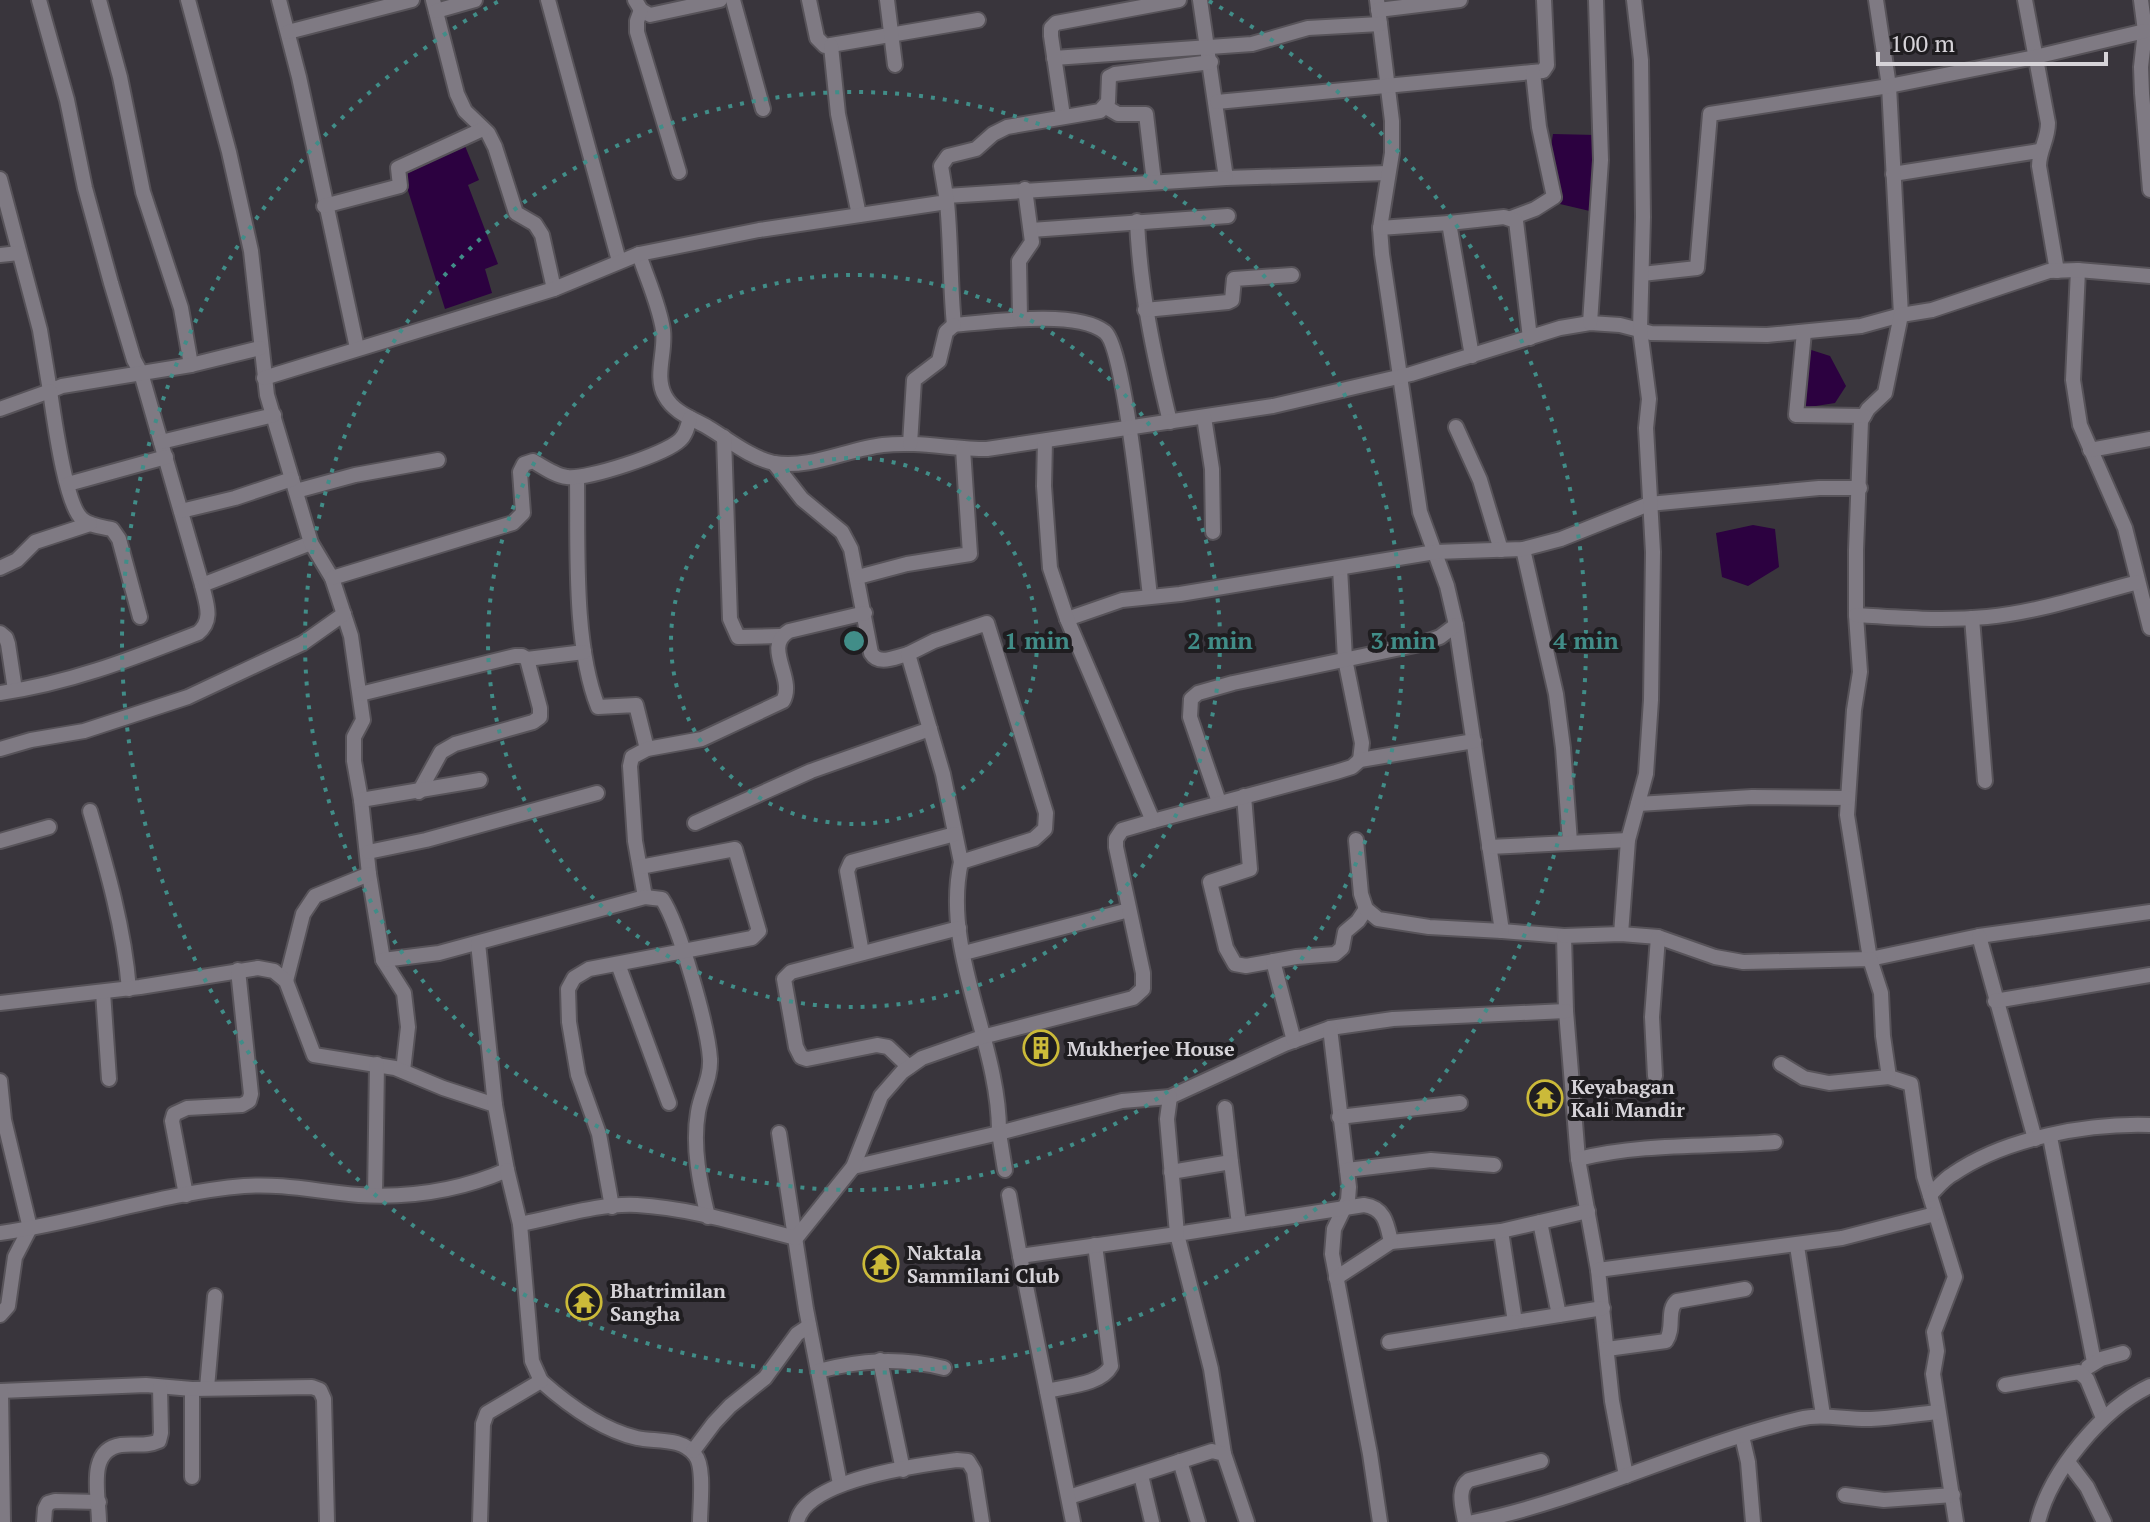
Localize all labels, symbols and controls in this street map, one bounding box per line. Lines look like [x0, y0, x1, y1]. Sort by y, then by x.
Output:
scale bar [1878, 16, 2106, 66]
text: 100 m [1890, 27, 1955, 59]
text: 1 min [1004, 624, 1070, 656]
text: 2 min [1187, 624, 1253, 656]
text: 3 min [1370, 624, 1436, 656]
text: 4 min [1553, 624, 1619, 656]
centre of rings [840, 627, 868, 655]
building icon: Mukherjee House [1022, 1029, 1060, 1067]
place label: Mukherjee House [1067, 1035, 1235, 1062]
place label: Keyabagan Kali Mandir [1571, 1073, 1685, 1123]
temple icon: Keyabagan Kali Mandir [1526, 1079, 1564, 1117]
place label: Naktala Sammilani Club [907, 1239, 1060, 1289]
temple icon: Naktala Sammilani Club [862, 1245, 900, 1283]
place label: Bhatrimilan Sangha [610, 1277, 726, 1327]
temple icon: Bhatrimilan Sangha [565, 1283, 603, 1321]

